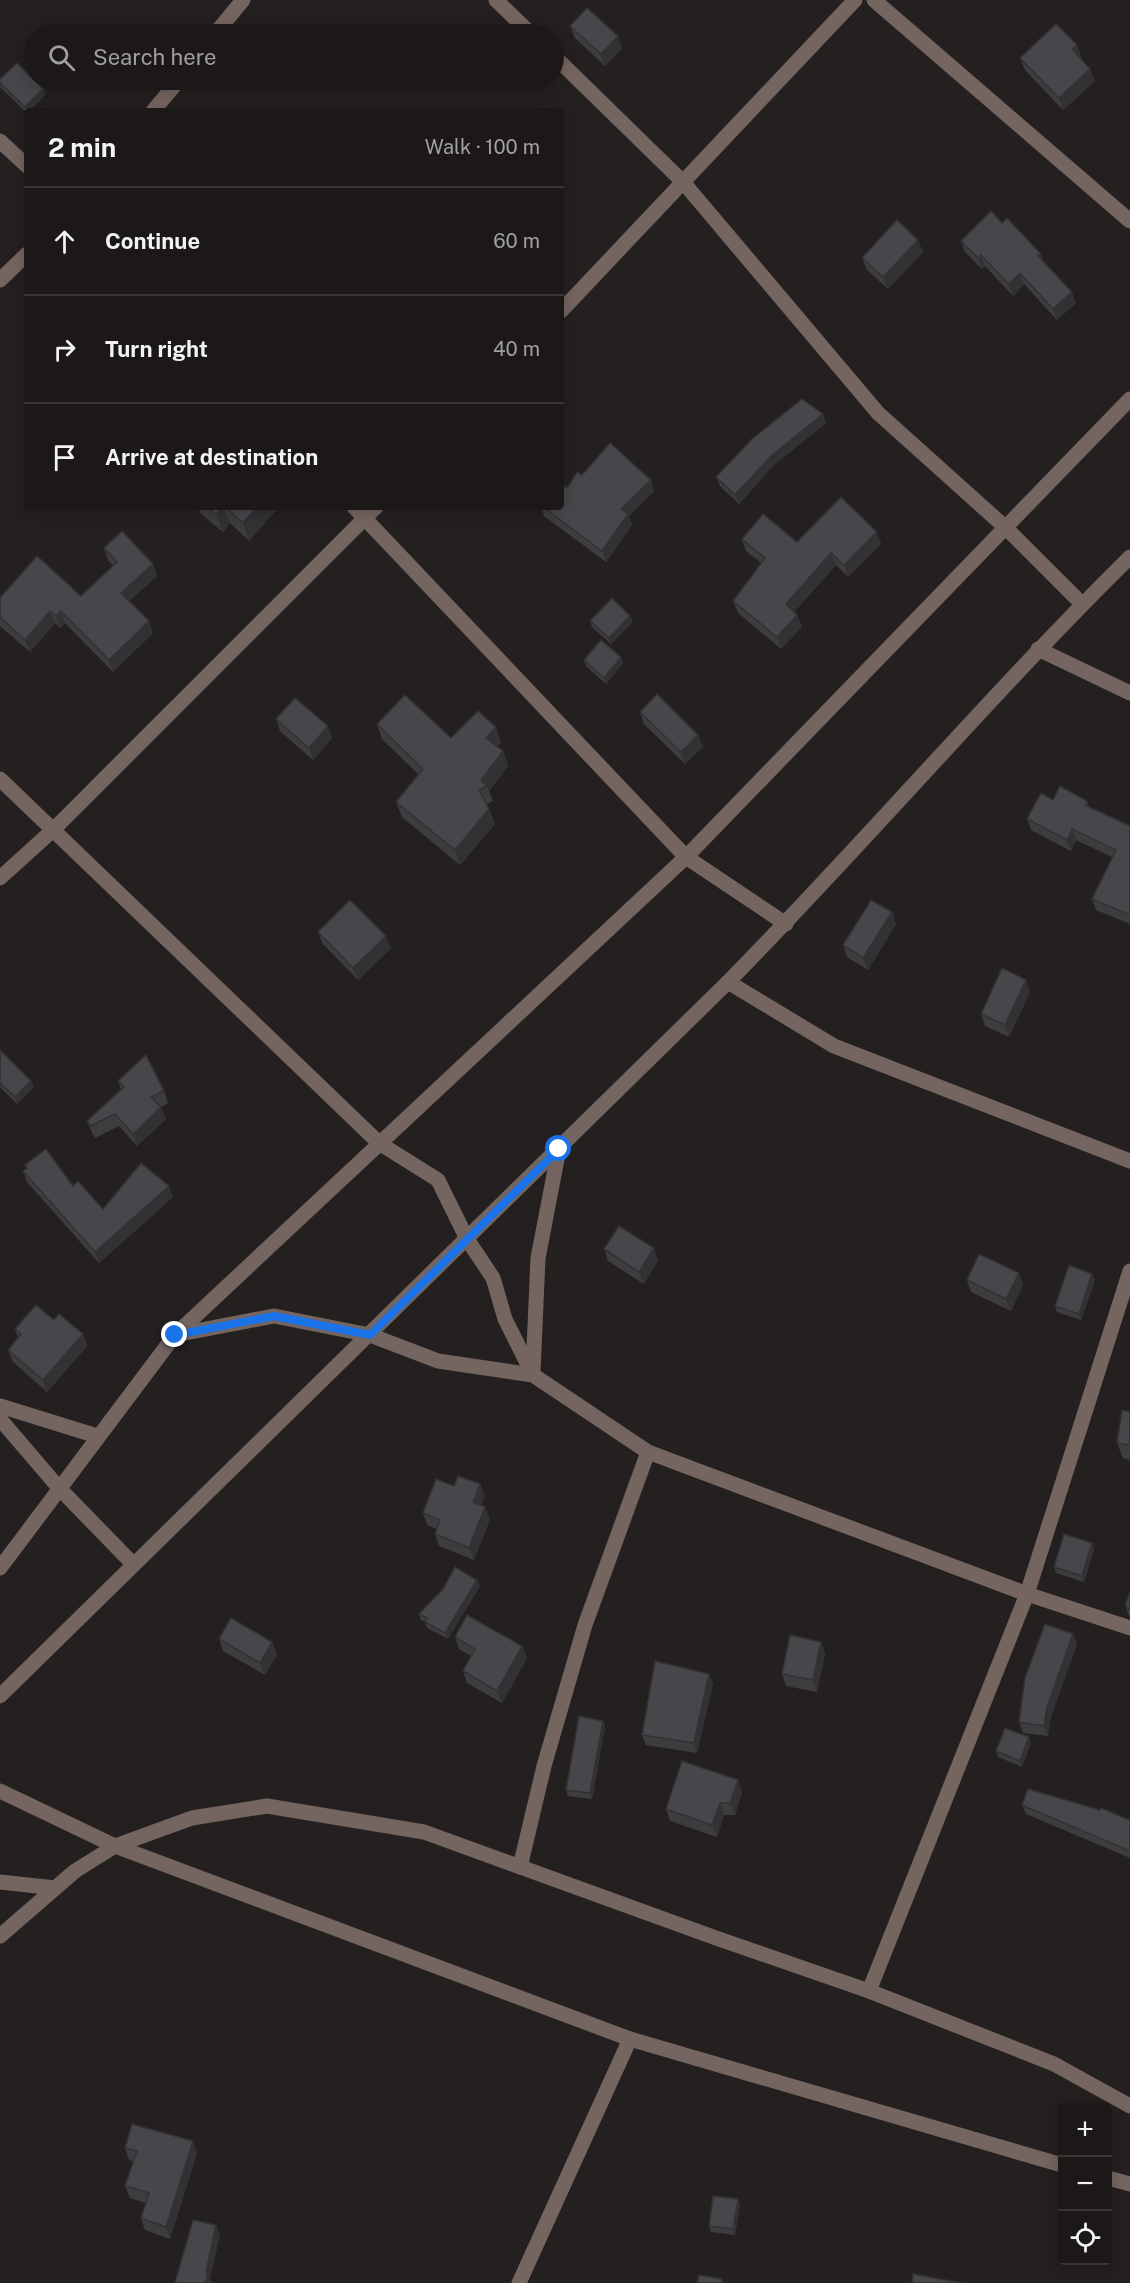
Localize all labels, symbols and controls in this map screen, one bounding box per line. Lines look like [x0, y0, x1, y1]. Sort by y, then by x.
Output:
search box [24, 24, 564, 90]
icon: search [45, 41, 78, 74]
text: Search here [93, 44, 217, 70]
text: 2 min [48, 132, 116, 163]
text: Walk · 100 m [425, 135, 540, 159]
icon: ahead [48, 225, 81, 258]
text: Continue [105, 228, 200, 254]
text: 60 m [493, 229, 540, 253]
icon: right [48, 333, 81, 366]
text: Turn right [105, 336, 208, 362]
text: 40 m [493, 337, 540, 361]
icon: arrive [48, 441, 81, 474]
text: Arrive at destination [105, 444, 318, 470]
route start [545, 1135, 571, 1161]
route end [161, 1321, 187, 1347]
map controls [1058, 2103, 1112, 2265]
button: + [1058, 2103, 1112, 2157]
button: − [1058, 2157, 1112, 2211]
button: locate [1058, 2211, 1112, 2265]

